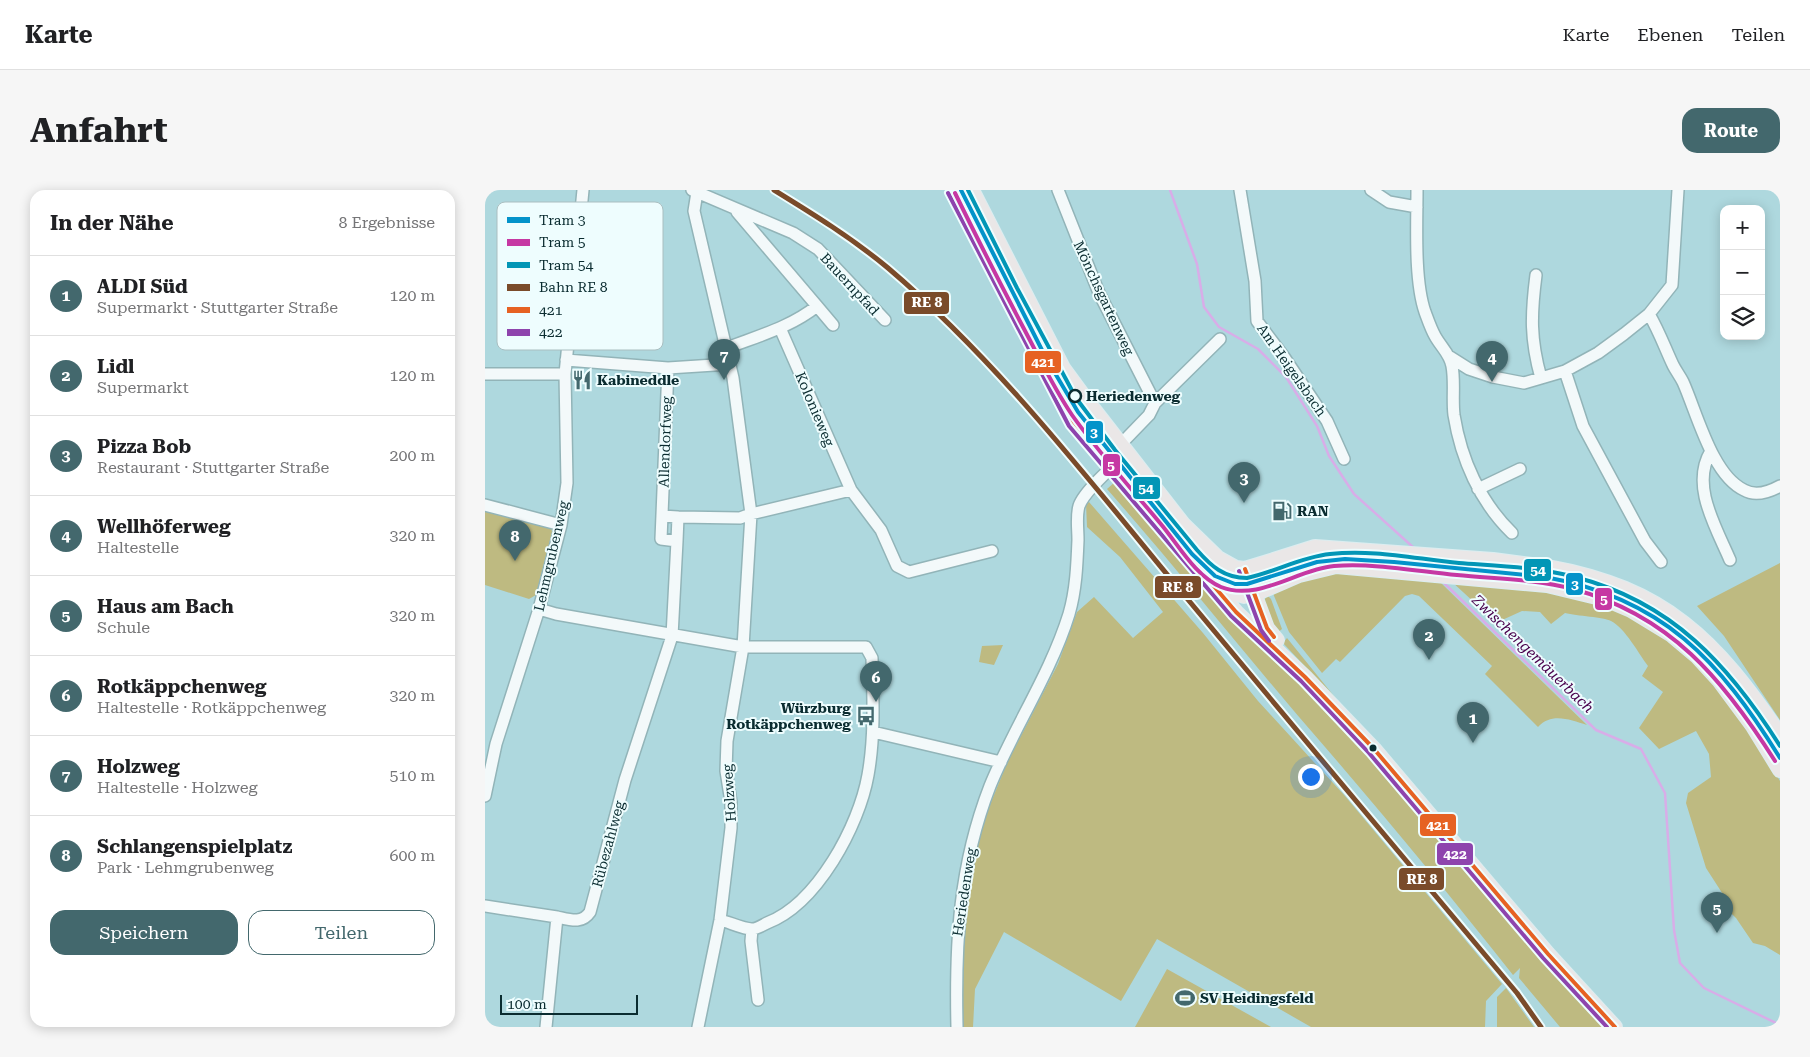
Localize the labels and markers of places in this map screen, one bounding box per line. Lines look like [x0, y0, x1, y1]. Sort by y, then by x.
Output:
pin: 7 [708, 339, 740, 380]
pin: 4 [1476, 341, 1508, 382]
restaurant icon: Kabineddle [571, 369, 593, 391]
place label: Kabineddle [597, 372, 679, 388]
place label: Heriedenweg [1086, 388, 1181, 404]
marker: Heriedenweg [1068, 389, 1082, 403]
pin: 3 [1228, 462, 1260, 503]
fuel station icon: RAN [1271, 500, 1293, 522]
place label: RAN [1297, 503, 1329, 519]
pin: 8 [499, 520, 531, 561]
pin: 2 [1413, 619, 1445, 660]
pin: 6 [860, 661, 892, 702]
place label: Würzburg Rotkäppchenweg [726, 700, 851, 732]
pin: 1 [1457, 702, 1489, 743]
bus stop icon: Würzburg Rotkäppchenweg [855, 705, 877, 727]
unlabelled marker [1368, 743, 1378, 753]
pin: 5 [1701, 892, 1733, 933]
sports icon: SV Heidingsfeld [1174, 987, 1196, 1009]
place label: SV Heidingsfeld [1200, 990, 1314, 1006]

